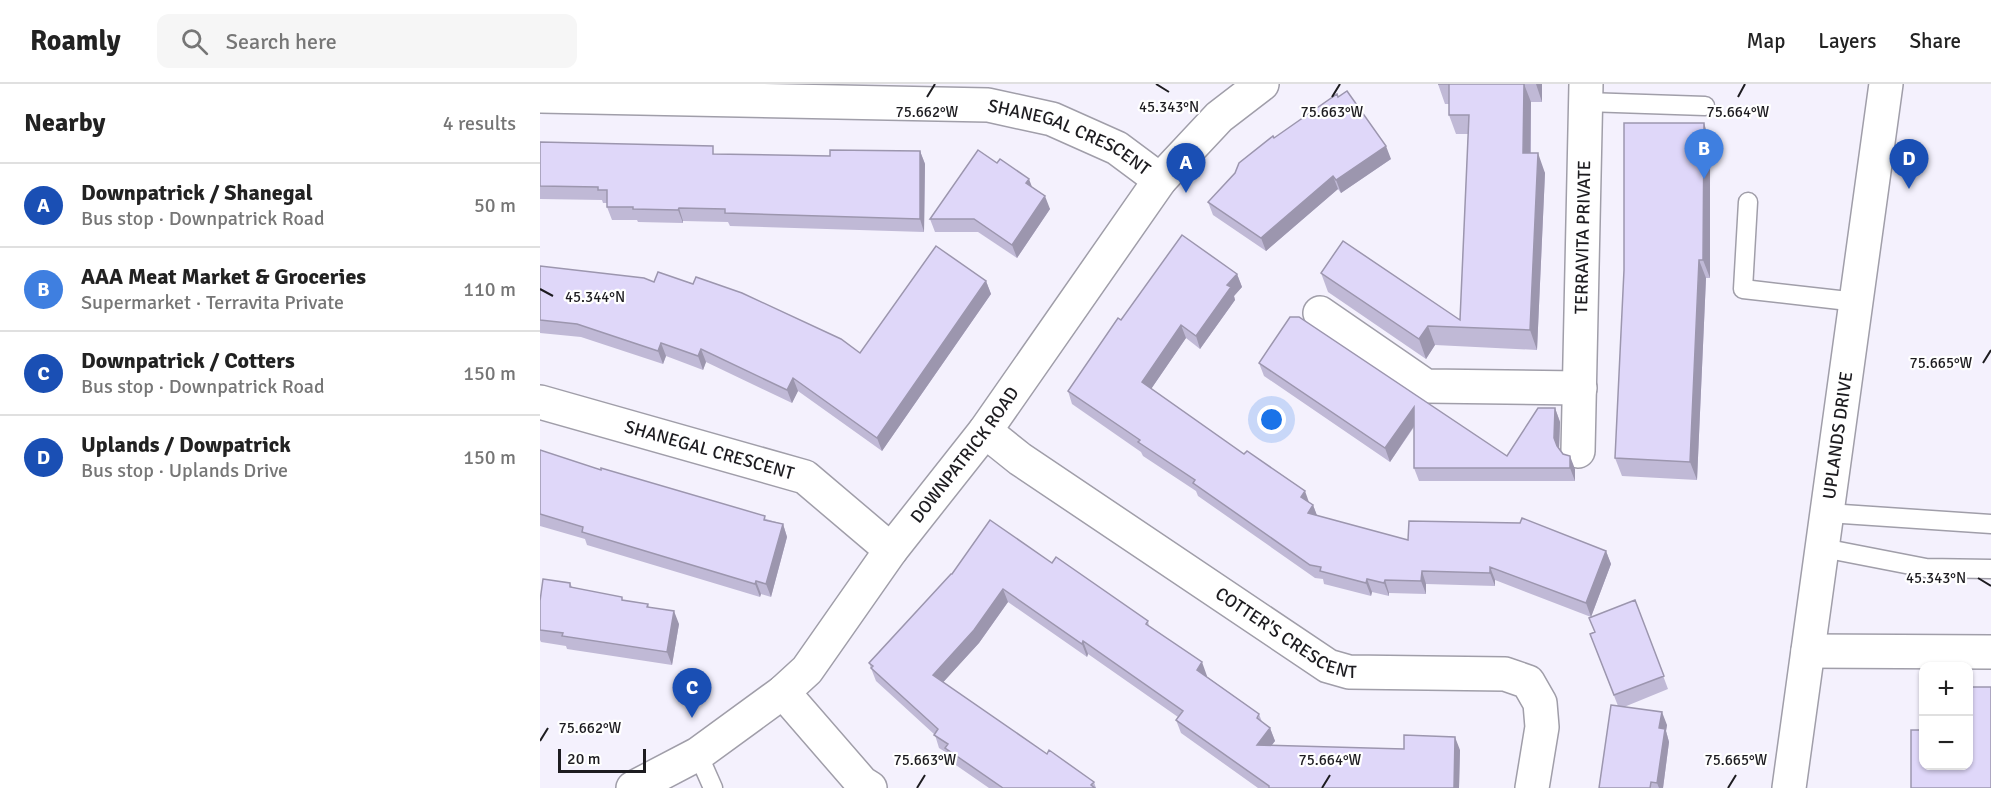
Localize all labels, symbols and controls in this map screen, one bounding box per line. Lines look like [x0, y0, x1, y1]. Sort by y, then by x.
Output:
search box [157, 14, 577, 68]
text: Roamly [30, 24, 121, 58]
icon: search [178, 25, 211, 58]
text: Search here [226, 28, 337, 55]
text: Map [1747, 28, 1785, 54]
text: Layers [1818, 28, 1876, 54]
text: Share [1909, 28, 1961, 54]
street label: SHANEGAL CRESCENT [986, 94, 1155, 180]
text: 45.343°N [1139, 98, 1199, 116]
text: 75.662°W [896, 103, 959, 121]
text: 75.663°W [1301, 103, 1364, 121]
text: 75.664°W [1707, 103, 1770, 121]
text: Nearby [24, 107, 105, 139]
text: 4 results [443, 111, 516, 136]
pin: B [1684, 130, 1724, 179]
pin: D [1890, 140, 1928, 189]
pin: A [1166, 144, 1206, 193]
street label: TERRAVITA PRIVATE [1570, 160, 1595, 314]
text: Downpatrick / Shanegal [81, 179, 313, 206]
text: A [37, 193, 50, 218]
text: 50 m [474, 193, 516, 218]
text: Bus stop · Downpatrick Road [81, 206, 325, 231]
text: AAA Meat Market & Groceries [81, 263, 366, 290]
text: B [37, 277, 50, 302]
text: 110 m [463, 277, 516, 302]
text: 45.344°N [565, 288, 625, 306]
text: Supermarket · Terravita Private [81, 290, 344, 315]
text: Downpatrick / Cotters [81, 347, 295, 374]
text: 75.665°W [1910, 354, 1973, 372]
text: C [37, 361, 50, 386]
text: 150 m [463, 361, 516, 386]
street label: UPLANDS DRIVE [1818, 370, 1857, 501]
text: Bus stop · Downpatrick Road [81, 374, 325, 399]
street label: DOWNPATRICK ROAD [906, 382, 1023, 527]
your location [1257, 405, 1286, 434]
street label: SHANEGAL CRESCENT [622, 415, 797, 484]
text: Uplands / Dowpatrick [81, 431, 291, 458]
text: D [37, 445, 50, 470]
text: 150 m [463, 445, 516, 470]
text: Bus stop · Uplands Drive [81, 458, 288, 483]
text: 45.343°N [1906, 569, 1966, 587]
street label: COTTER'S CRESCENT [1211, 582, 1357, 683]
map controls [1919, 662, 1973, 770]
button: + [1919, 662, 1973, 716]
pin: C [672, 668, 712, 718]
button: − [1919, 716, 1973, 770]
text: 75.662°W [559, 719, 622, 737]
scale bar [558, 746, 646, 774]
text: 20 m [567, 749, 601, 769]
text: 75.663°W [894, 751, 957, 769]
text: 75.664°W [1299, 751, 1362, 769]
text: 75.665°W [1705, 751, 1768, 769]

